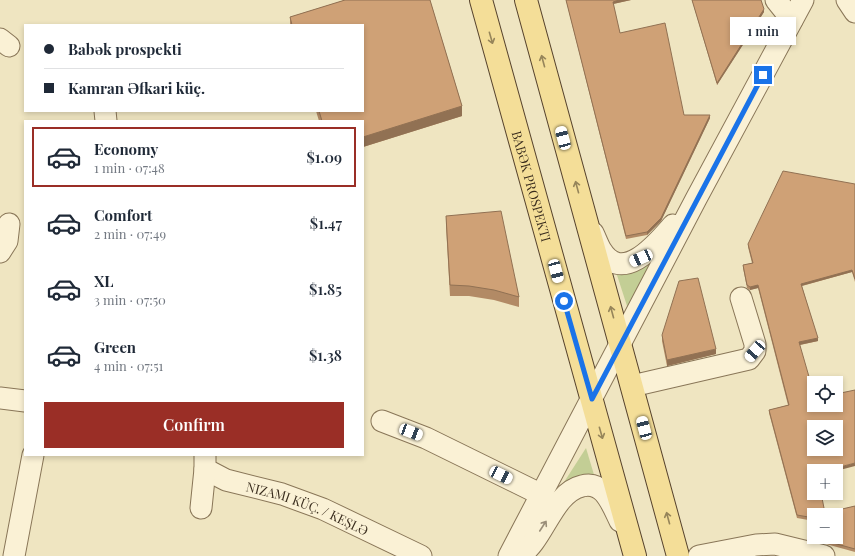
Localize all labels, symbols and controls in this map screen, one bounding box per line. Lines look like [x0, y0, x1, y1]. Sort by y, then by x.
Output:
callout: 1 min [730, 17, 796, 45]
text: 1 min [747, 22, 779, 39]
one-way arrow [488, 31, 496, 44]
text: Babək prospekti [68, 39, 182, 59]
one-way arrow [538, 55, 546, 68]
route end [754, 66, 772, 84]
text: Kamran Əfkari küç. [68, 78, 205, 98]
car [554, 125, 572, 151]
street label: BABƏK PROSPEKTI [509, 129, 556, 243]
icon: car [46, 139, 82, 175]
text: Economy [94, 139, 158, 159]
text: $1.09 [306, 147, 342, 167]
text: 1 min · 07:48 [94, 159, 165, 176]
one-way arrow [572, 180, 580, 193]
icon: car [46, 205, 82, 241]
text: Comfort [94, 205, 152, 225]
text: $1.47 [310, 213, 342, 233]
text: 2 min · 07:49 [94, 225, 166, 242]
car [628, 248, 654, 268]
car [547, 258, 565, 284]
icon: car [46, 271, 82, 307]
text: XL [94, 271, 114, 291]
text: $1.85 [309, 279, 342, 299]
text: 3 min · 07:50 [94, 291, 166, 308]
route start [555, 292, 573, 310]
one-way arrow [608, 306, 615, 319]
icon: car [46, 337, 82, 373]
text: Green [94, 337, 136, 357]
car [743, 338, 767, 364]
text: $1.38 [309, 345, 342, 365]
text: 4 min · 07:51 [94, 357, 163, 374]
map controls [807, 376, 843, 544]
button: locate [807, 376, 843, 412]
button: Confirm [44, 402, 344, 448]
car [635, 415, 653, 441]
button: layers [807, 420, 843, 456]
car [398, 422, 424, 442]
one-way arrow [598, 426, 605, 439]
car [488, 464, 514, 486]
button: + [807, 464, 843, 500]
street label: NIZAMI KÜÇ. / KEŞLƏ [245, 477, 372, 538]
button: − [807, 508, 843, 544]
one-way arrow [664, 512, 671, 525]
one-way arrow [539, 521, 547, 532]

